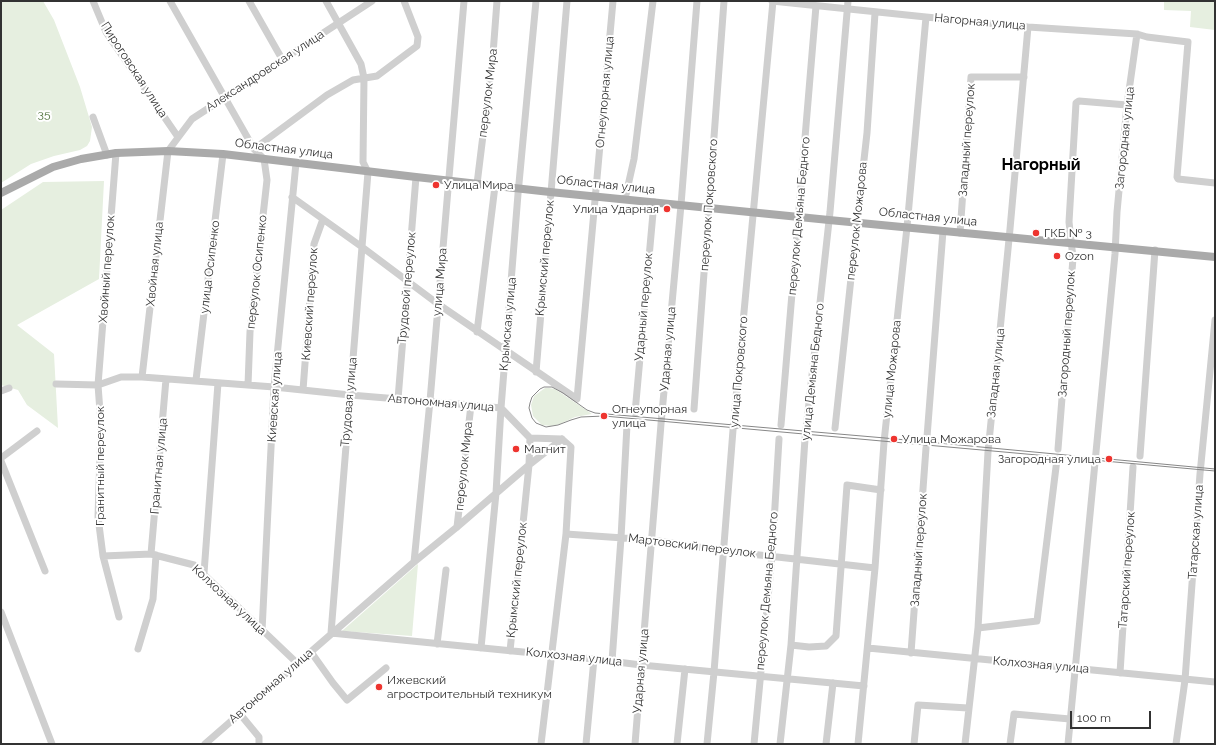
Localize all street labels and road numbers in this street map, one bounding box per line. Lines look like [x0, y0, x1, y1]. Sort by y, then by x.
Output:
street label: Нагорная улица [934, 11, 1026, 33]
street label: Пироговская улица [98, 19, 170, 121]
street label: Александровская улица [203, 27, 327, 115]
street label: Огнеупорная улица [593, 35, 617, 149]
street label: переулок Мира [475, 48, 501, 138]
street label: Западный переулок [956, 83, 978, 197]
street label: Загородная улица [1112, 86, 1138, 190]
street label: Областная улица [234, 136, 334, 162]
street label: переулок Демьяна Бедного [785, 136, 813, 296]
street label: переулок Покровского [697, 138, 721, 272]
street label: переулок Можарова [844, 161, 870, 281]
street label: Областная улица [556, 173, 656, 197]
street label: Крымский переулок [533, 199, 557, 317]
street label: Областная улица [878, 205, 978, 229]
street label: Хвойный переулок [96, 214, 118, 324]
street label: переулок Осипенко [244, 214, 270, 330]
street label: улица Осипенко [197, 220, 223, 314]
street label: Хвойная улица [143, 221, 167, 307]
street label: Трудовой переулок [395, 231, 419, 345]
street label: Киевский переулок [299, 247, 321, 361]
street label: улица Мира [430, 247, 450, 317]
street label: Ударный переулок [632, 252, 656, 362]
street label: Загородный переулок [1055, 270, 1079, 398]
street label: Крымская улица [497, 276, 519, 372]
street label: улица Демьяна Бедного [799, 303, 827, 441]
street label: Ударная улица [657, 306, 679, 392]
street label: улица Покровского [727, 316, 751, 428]
street label: улица Можарова [880, 319, 904, 419]
street label: Западная улица [984, 327, 1008, 419]
street label: Киевская улица [265, 351, 285, 443]
street label: Трудовая улица [338, 356, 360, 448]
street label: Автономная улица [387, 391, 495, 415]
street label: Гранитный переулок [93, 406, 107, 526]
street label: Гранитная улица [148, 417, 170, 515]
street label: переулок Мира [452, 421, 476, 511]
street label: Татарская улица [1186, 484, 1206, 580]
street label: Западный переулок [908, 493, 930, 607]
street label: переулок Демьяна Бедного [753, 511, 781, 671]
street label: Татарский переулок [1116, 511, 1138, 629]
street label: Крымский переулок [504, 521, 530, 639]
street label: Мартовский переулок [627, 531, 757, 561]
street label: Колхозная улица [189, 562, 269, 638]
street label: Ударная улица [630, 628, 652, 714]
street label: Колхозная улица [525, 645, 623, 669]
street label: Автономная улица [226, 646, 316, 726]
street label: Колхозная улица [992, 654, 1090, 676]

